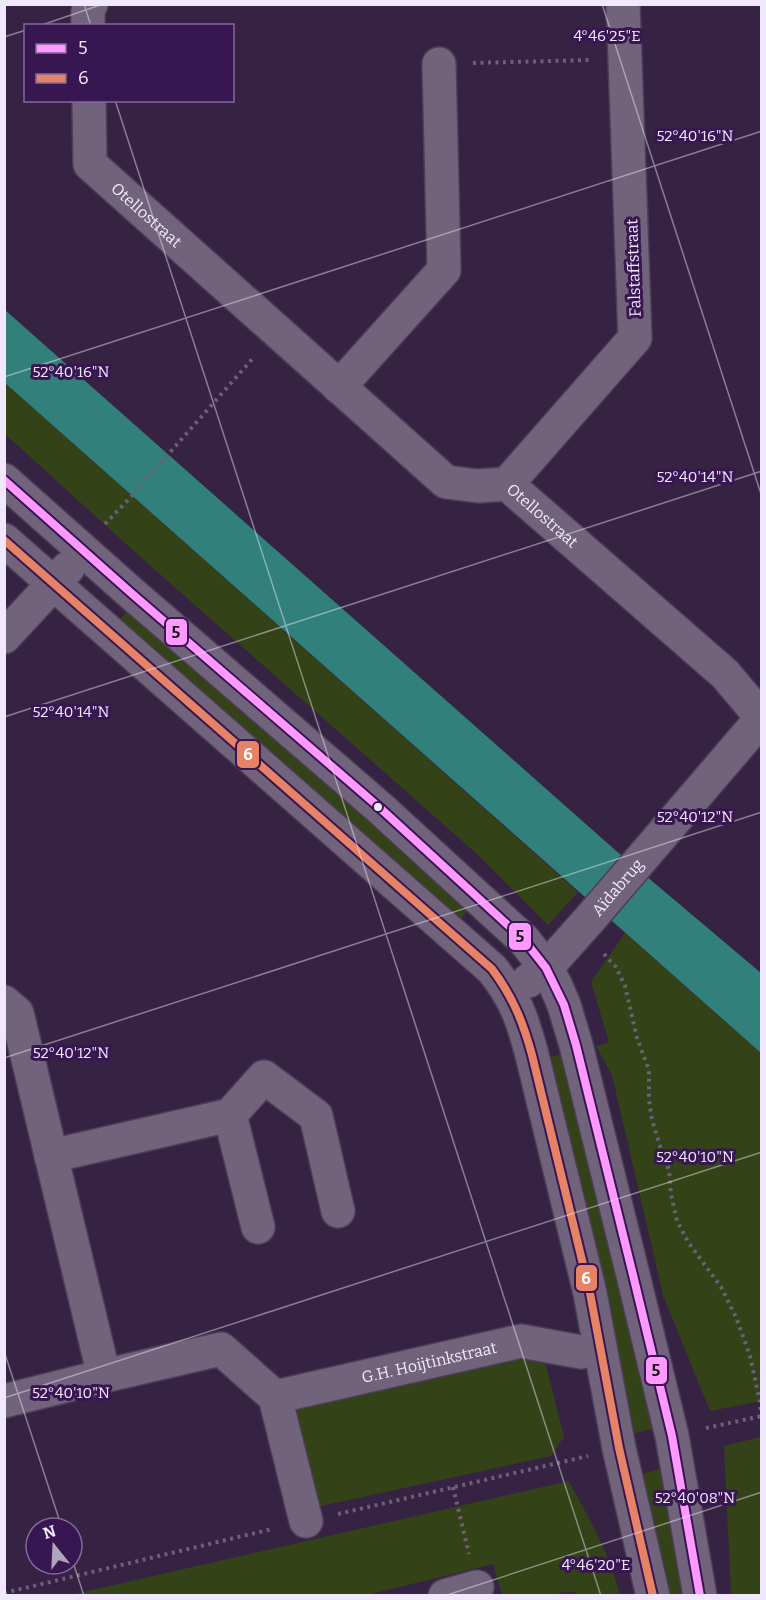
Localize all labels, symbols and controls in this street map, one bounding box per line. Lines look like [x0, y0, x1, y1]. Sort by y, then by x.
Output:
legend [24, 24, 234, 102]
text: 4°46'25"E [573, 27, 641, 45]
text: 5 [78, 37, 88, 59]
text: 6 [78, 67, 89, 89]
text: 52°40'16"N [656, 127, 734, 145]
street label: Otellostraat [107, 179, 186, 252]
street label: Falstaffstraat [622, 218, 645, 317]
text: 52°40'16"N [32, 363, 110, 381]
text: 52°40'14"N [657, 468, 734, 486]
street label: Otellostraat [503, 479, 582, 552]
line badge: 5 [165, 618, 188, 646]
text: 5 [172, 623, 181, 642]
text: 52°40'14"N [33, 703, 110, 721]
line badge: 6 [236, 740, 260, 769]
text: 6 [243, 745, 253, 764]
unlabelled marker [372, 801, 384, 813]
text: 52°40'12"N [657, 808, 733, 826]
street label: Aïdabrug [588, 855, 647, 920]
line badge: 5 [508, 922, 532, 951]
text: 5 [516, 927, 525, 946]
text: 52°40'12"N [33, 1044, 109, 1062]
text: 52°40'10"N [656, 1148, 734, 1166]
line badge: 6 [575, 1264, 598, 1292]
text: 6 [581, 1269, 591, 1288]
street label: G.H. Hoijtinkstraat [360, 1338, 499, 1387]
line badge: 5 [645, 1356, 668, 1385]
text: 5 [652, 1361, 661, 1380]
text: 52°40'10"N [32, 1384, 110, 1402]
text: 52°40'08"N [655, 1489, 735, 1507]
north arrow [24, 1516, 84, 1576]
text: N [41, 1521, 58, 1543]
text: 4°46'20"E [562, 1556, 630, 1574]

